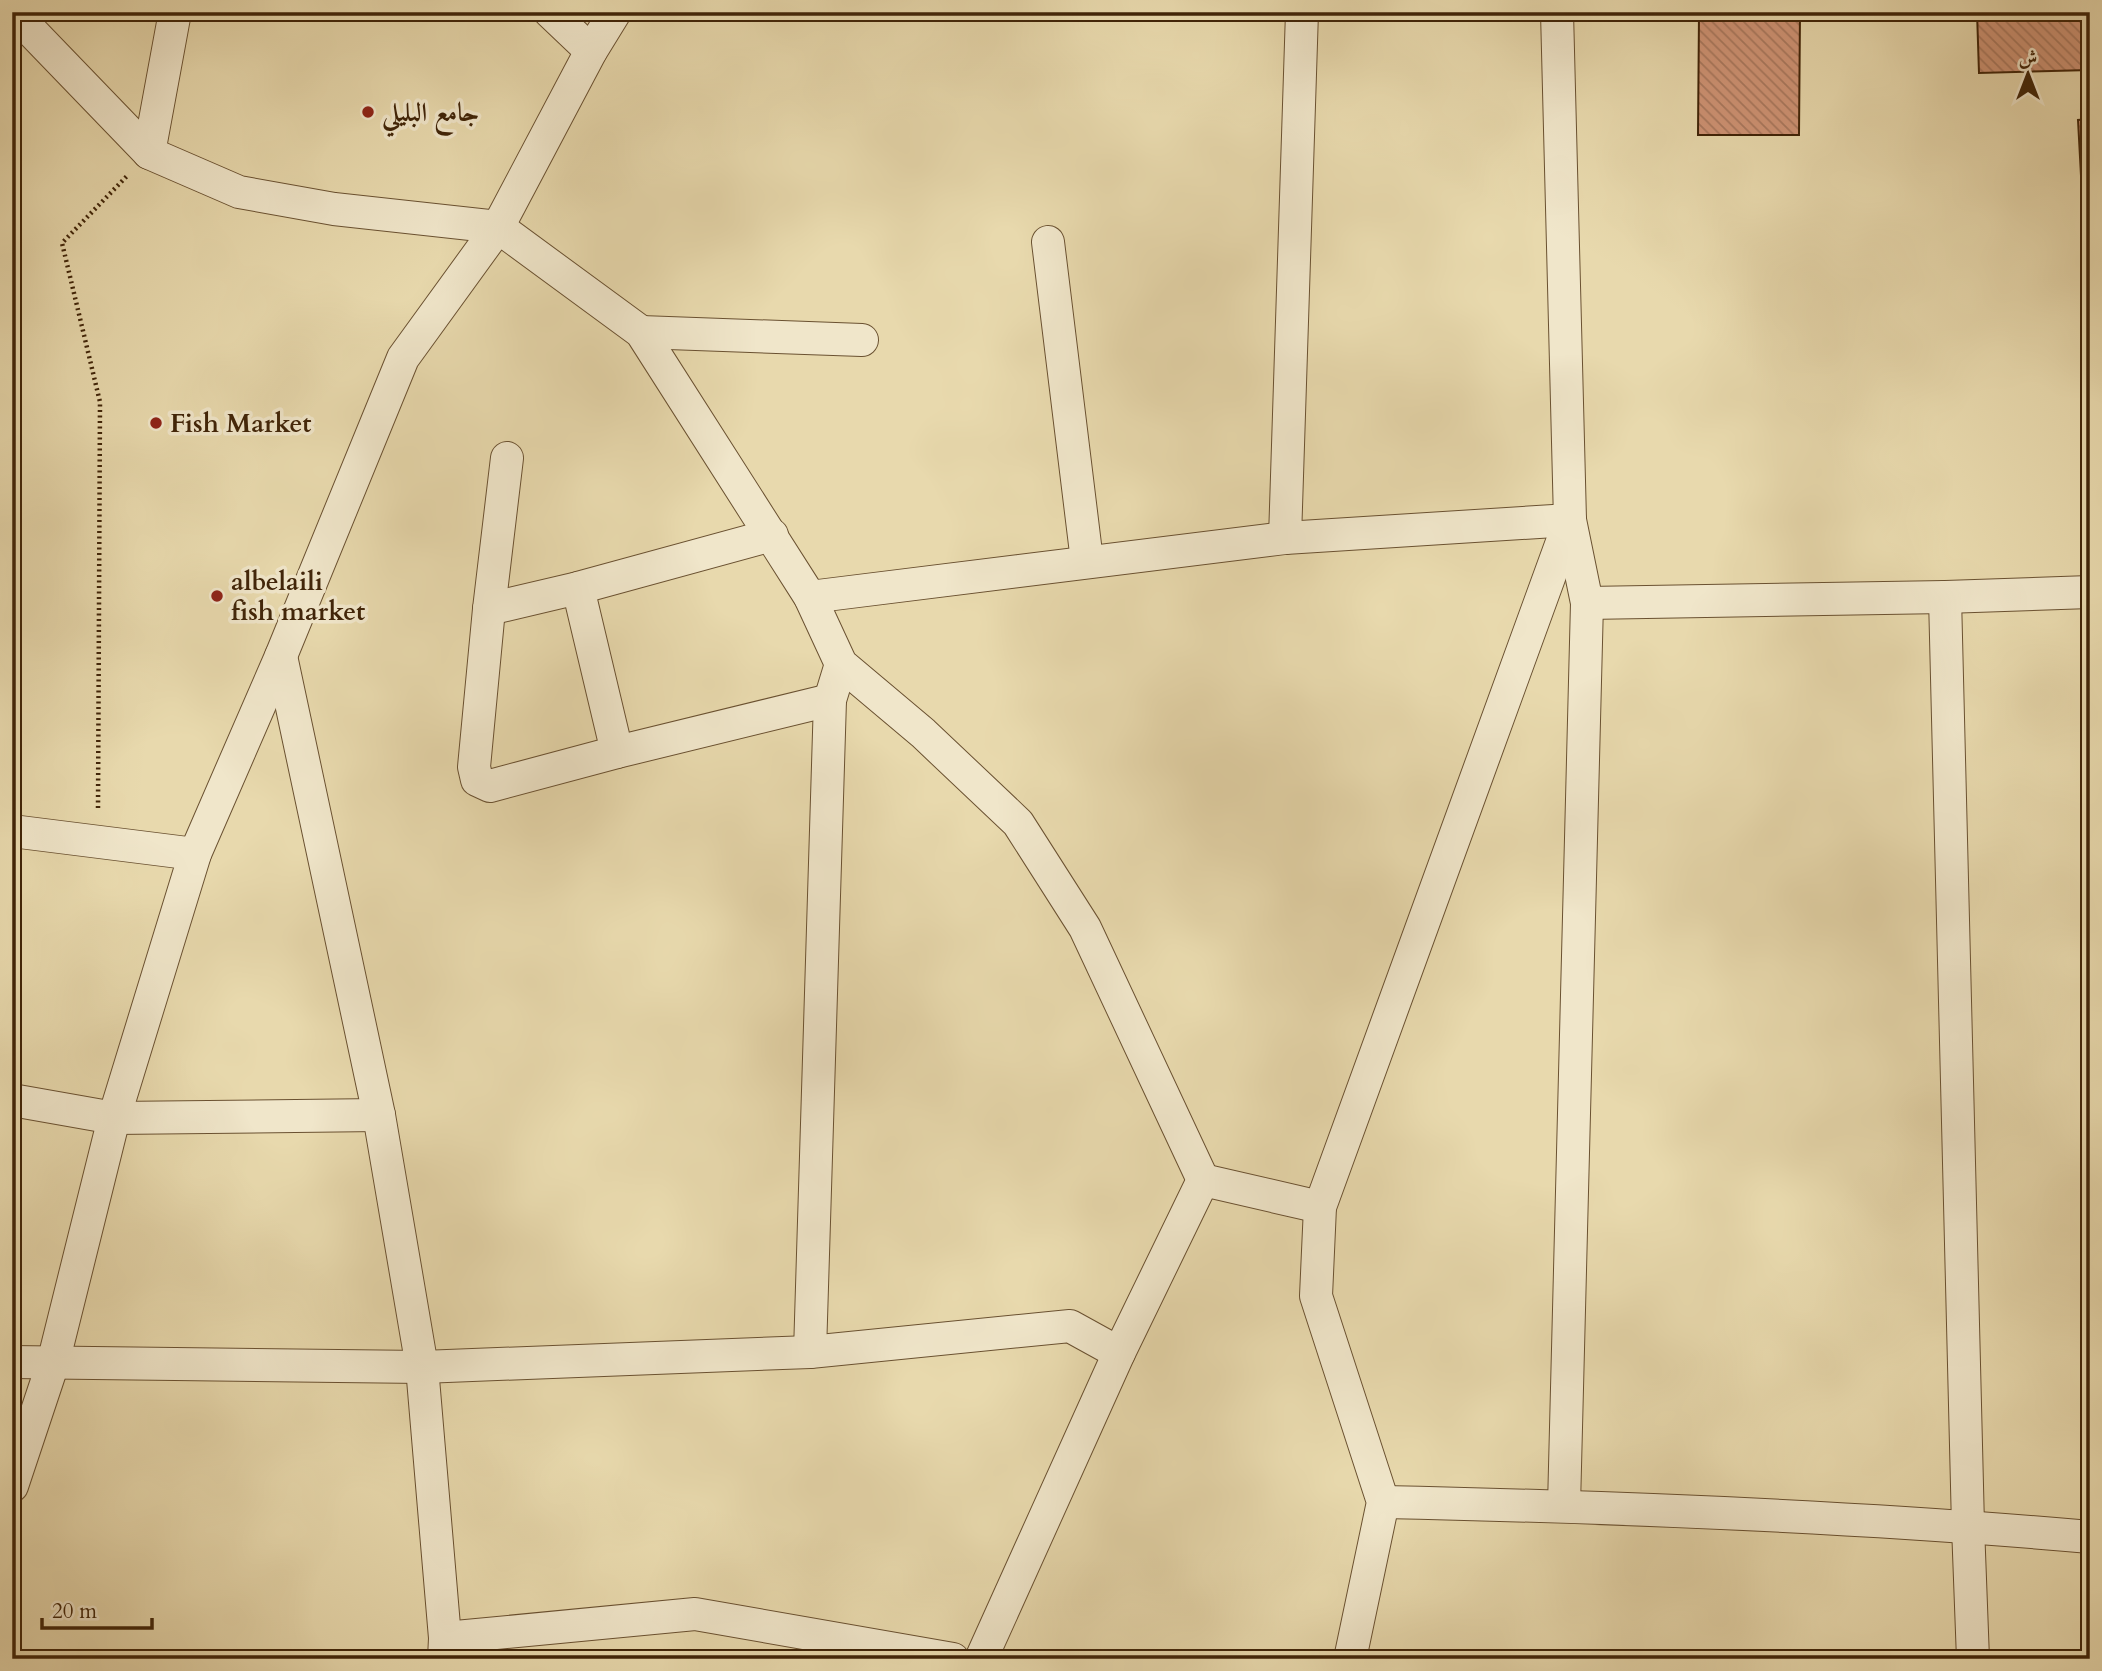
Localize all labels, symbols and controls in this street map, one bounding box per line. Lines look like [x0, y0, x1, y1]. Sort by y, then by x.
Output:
north arrow [1994, 38, 2064, 108]
text: ش [2019, 45, 2037, 71]
place label: جامع البليلي [381, 95, 479, 137]
marker: جامع البليلي [360, 104, 376, 120]
place label: Fish Market [170, 406, 311, 441]
marker: Fish Market [148, 415, 164, 431]
place label: albelaili fish market [231, 564, 365, 629]
marker: albelaili fish market [209, 588, 225, 604]
scale bar [42, 1587, 152, 1631]
text: 20 m [52, 1597, 97, 1626]

